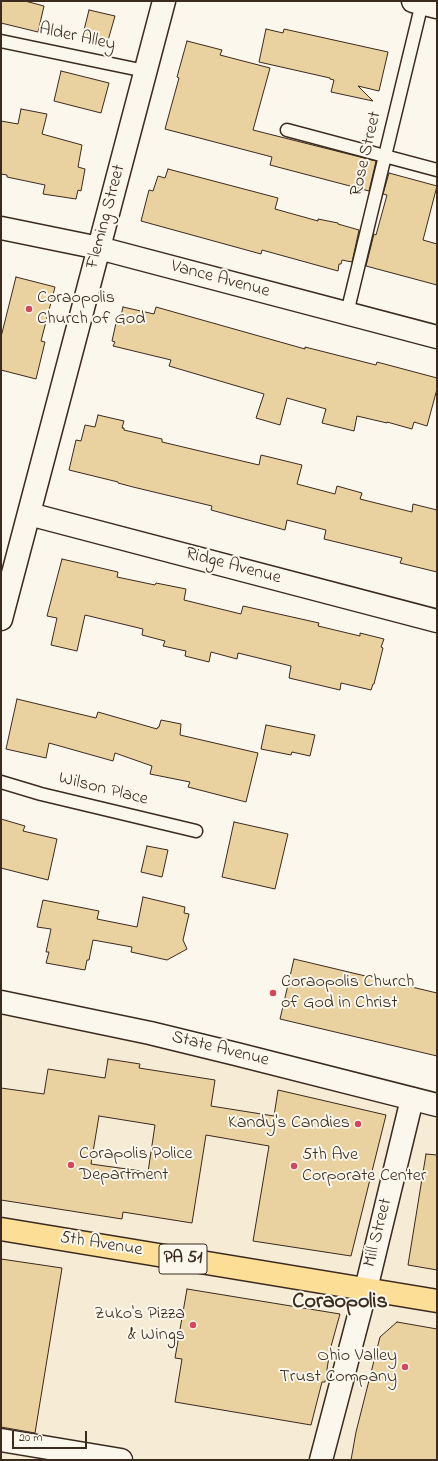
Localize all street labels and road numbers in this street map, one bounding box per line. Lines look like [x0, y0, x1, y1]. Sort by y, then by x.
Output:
street label: Alder Alley [37, 19, 117, 57]
street label: Rose Street [347, 109, 387, 199]
street label: Fleming Street [83, 163, 131, 271]
street label: Vance Avenue [168, 256, 272, 304]
street label: Ridge Avenue [183, 544, 283, 590]
street label: Wilson Place [56, 768, 150, 812]
street label: State Avenue [169, 1027, 271, 1073]
street label: Mill Street [360, 1196, 398, 1270]
street label: 5th Avenue [58, 1228, 144, 1262]
road number: PA 51 [159, 1244, 207, 1274]

